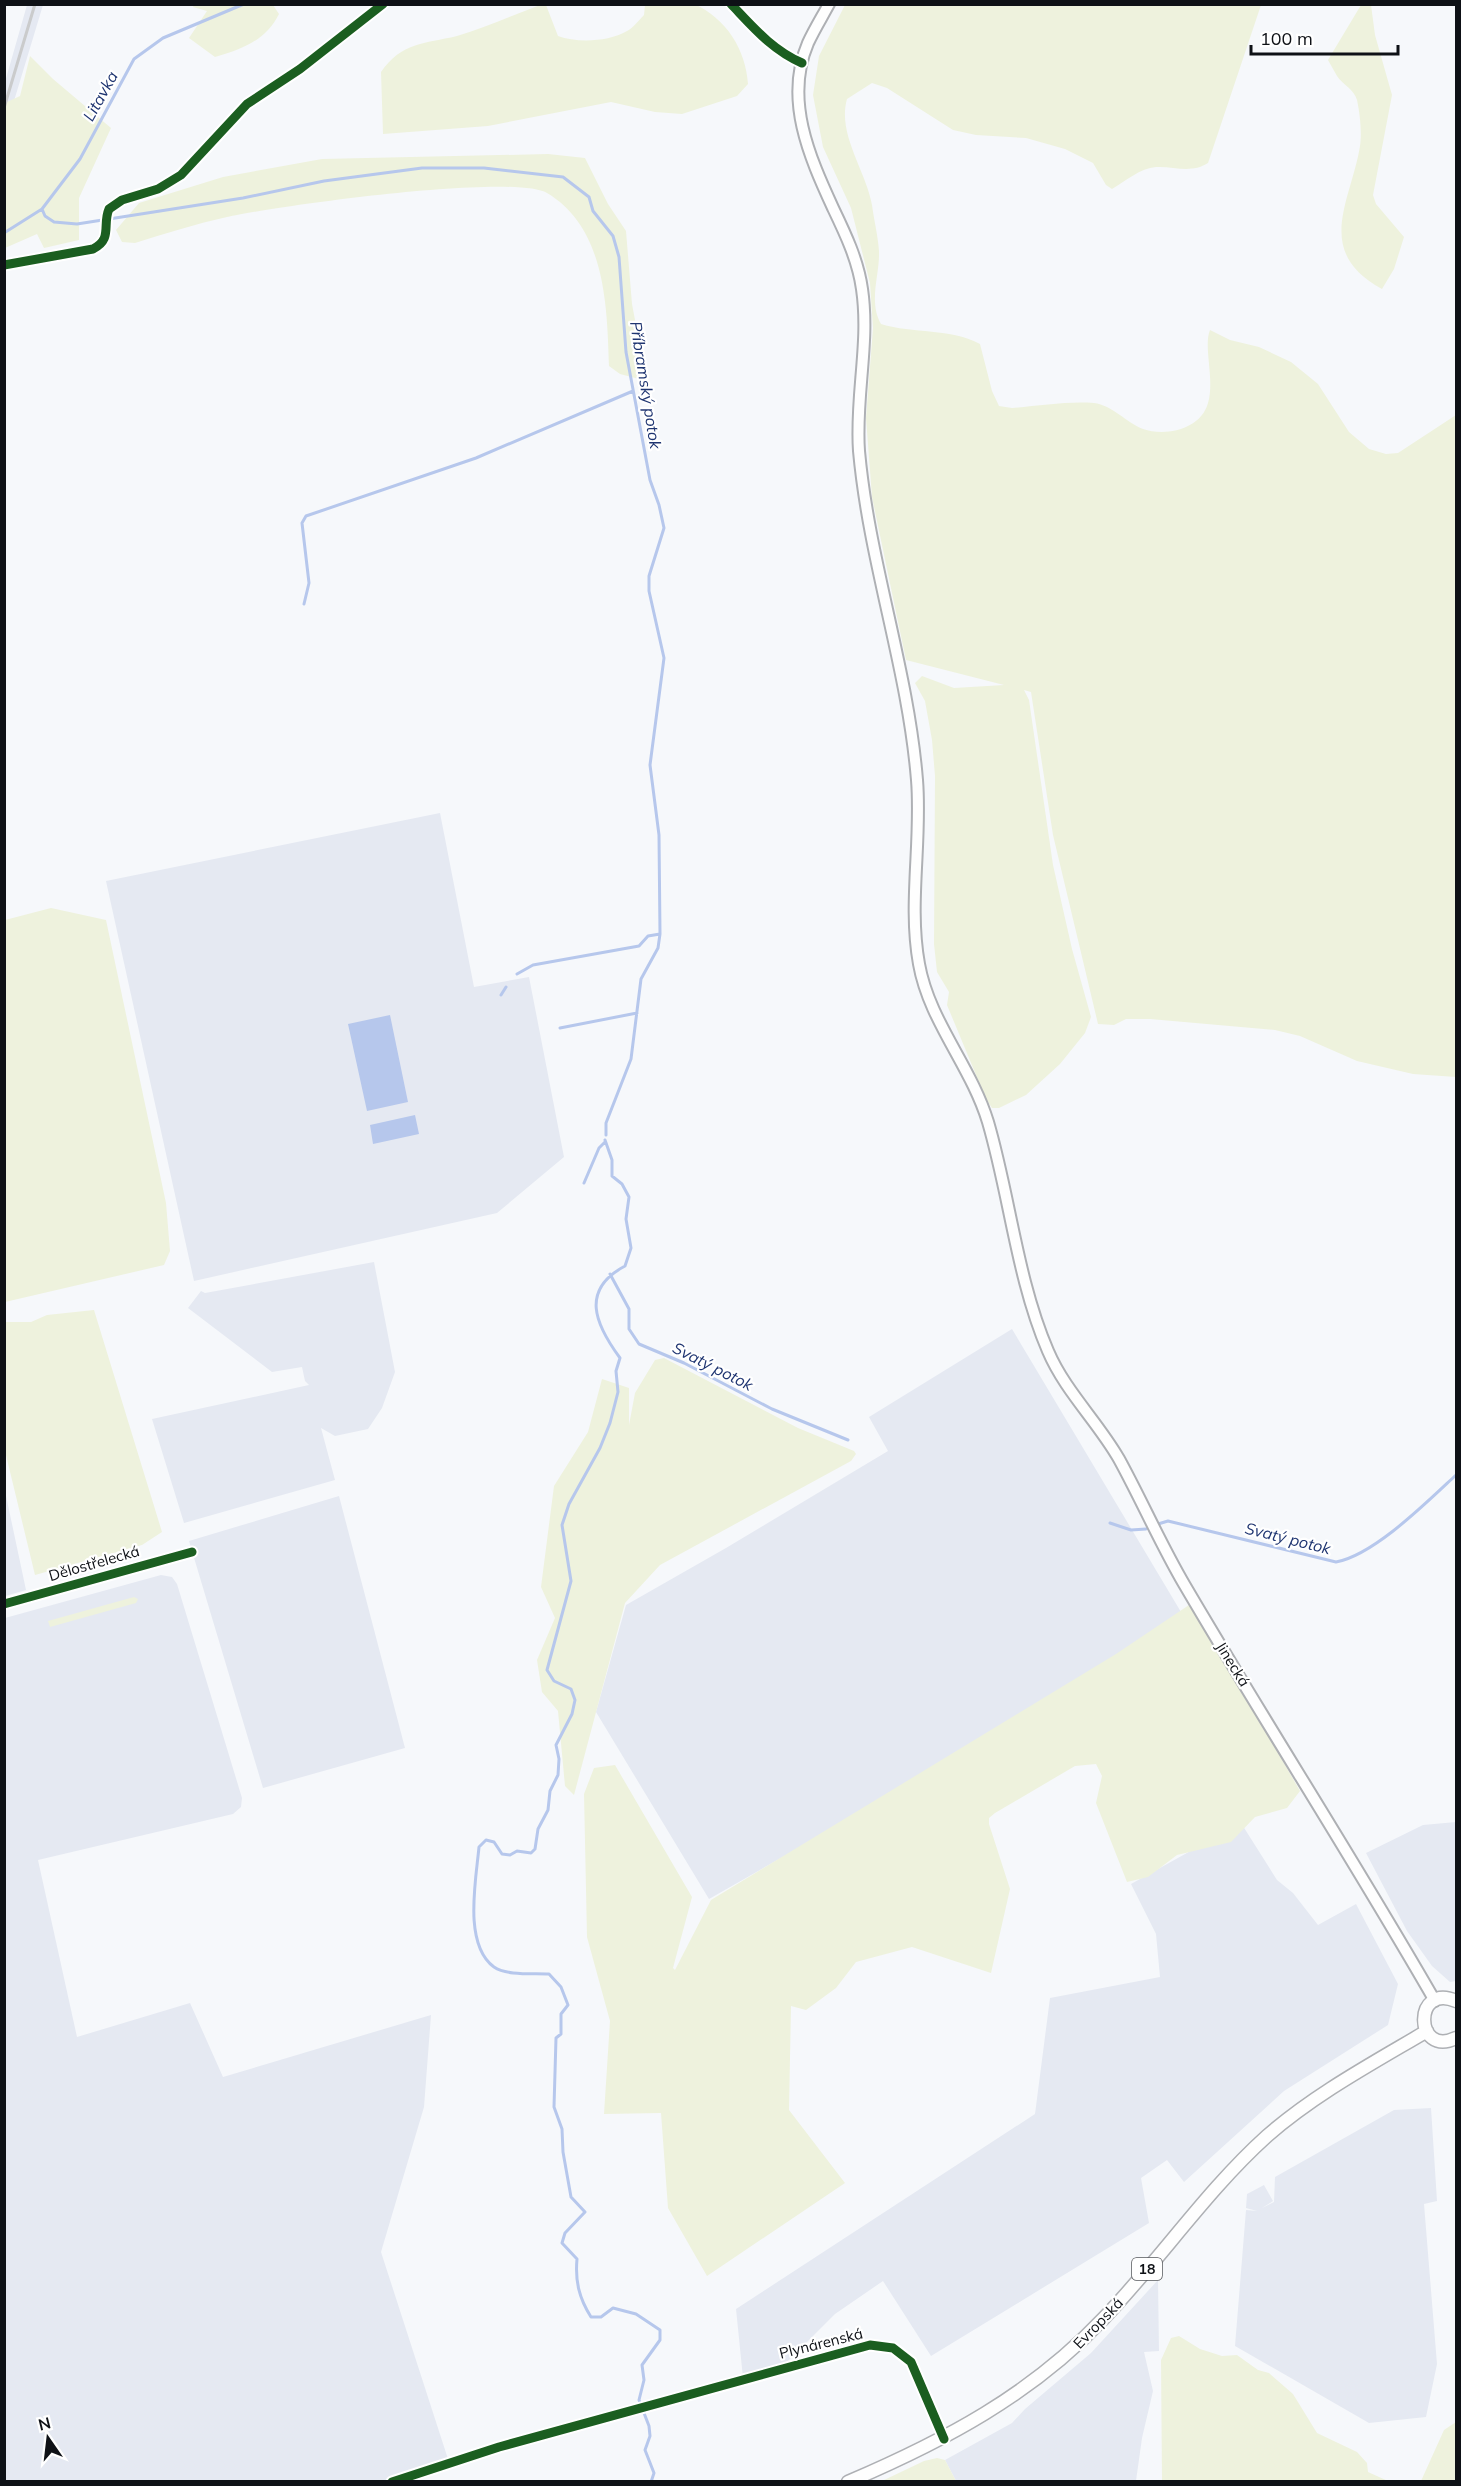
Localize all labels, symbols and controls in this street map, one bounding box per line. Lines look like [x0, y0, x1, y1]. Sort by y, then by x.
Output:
scale bar [1251, 18, 1398, 56]
text: 100 m [1260, 27, 1313, 50]
water label: Litavka [78, 67, 122, 124]
water label: Příbramský potok [626, 320, 666, 451]
water label: Svatý potok [669, 1337, 757, 1395]
water label: Svatý potok [1243, 1518, 1334, 1558]
street label: Dělostřelecká [46, 1541, 142, 1585]
street label: Jinecká [1212, 1638, 1254, 1690]
road number: 18 [1132, 2258, 1162, 2280]
street label: Evropská [1069, 2293, 1127, 2353]
street label: Plynárenská [777, 2323, 865, 2363]
north arrow [18, 2408, 78, 2468]
text: N [36, 2412, 53, 2435]

